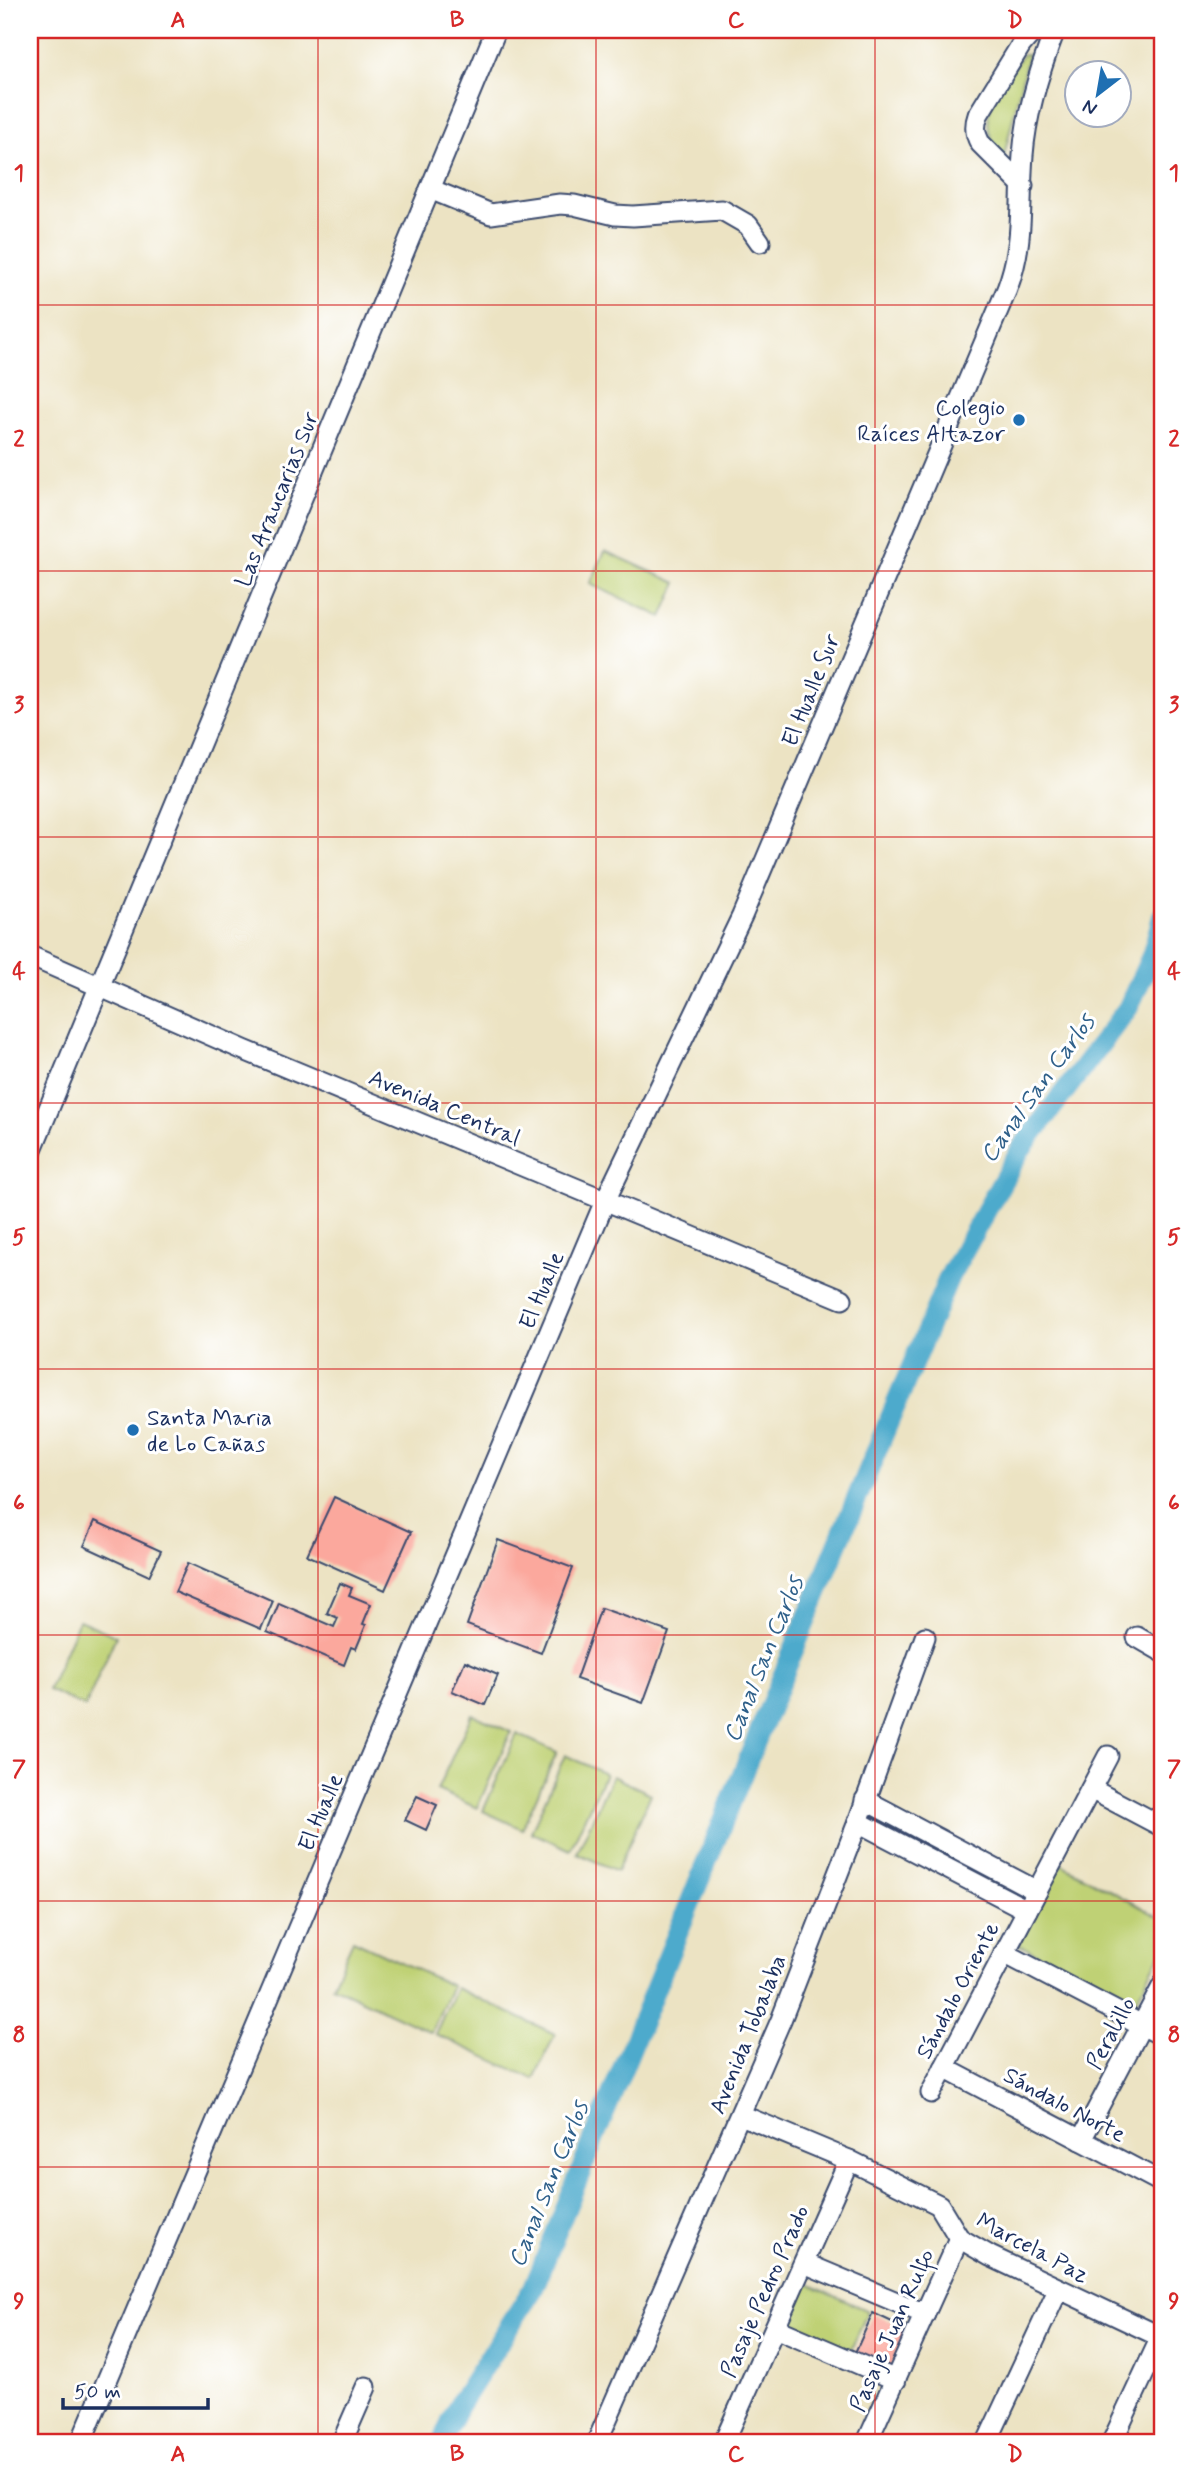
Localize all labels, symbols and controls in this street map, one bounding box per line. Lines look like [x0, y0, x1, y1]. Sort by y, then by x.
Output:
text: A [170, 6, 186, 36]
text: B [450, 6, 465, 36]
text: C [728, 6, 745, 36]
text: D [1007, 6, 1023, 36]
north arrow [1064, 60, 1134, 130]
text: N [1078, 93, 1102, 121]
text: 1 [14, 159, 24, 189]
text: 1 [1169, 159, 1179, 189]
place label: Colegio Raíces Altazor [857, 394, 1005, 450]
street label: Las Araucarias Sur [229, 407, 327, 592]
marker: Colegio Raíces Altazor [1011, 412, 1027, 428]
text: 2 [13, 425, 25, 455]
text: 2 [1168, 425, 1180, 455]
street label: El Hualle Sur [776, 630, 848, 751]
text: 3 [14, 691, 25, 721]
text: 3 [1169, 691, 1180, 721]
text: 4 [12, 957, 26, 987]
text: 4 [1167, 957, 1181, 987]
water label: Canal San Carlos [974, 1007, 1104, 1169]
street label: Avenida Central [364, 1063, 525, 1154]
text: 5 [12, 1223, 26, 1253]
text: 5 [1167, 1223, 1181, 1253]
street label: El Hualle [513, 1247, 573, 1334]
place label: Santa Maria de Lo Cañas [147, 1404, 272, 1460]
marker: Santa Maria de Lo Cañas [125, 1422, 141, 1438]
text: 6 [13, 1489, 25, 1519]
text: 6 [1168, 1489, 1180, 1519]
water label: Canal San Carlos [717, 1570, 813, 1747]
text: 7 [12, 1755, 26, 1785]
text: 7 [1167, 1755, 1181, 1785]
street label: El Hualle [292, 1769, 352, 1856]
street label: Sándalo Oriente [910, 1917, 1008, 2065]
street label: Avenida Tobalaba [703, 1951, 794, 2119]
street label: Peralillo [1080, 1993, 1143, 2075]
text: 8 [13, 2021, 25, 2051]
text: 8 [1168, 2021, 1180, 2051]
street label: Sándalo Norte [998, 2061, 1130, 2150]
water label: Canal San Carlos [502, 2095, 598, 2272]
street label: Pasaje Pedro Prado [714, 2201, 817, 2383]
street label: Marcela Paz [971, 2207, 1094, 2291]
street label: Pasaje Juan Rulfo [844, 2245, 943, 2417]
text: 9 [13, 2287, 25, 2317]
text: 9 [1168, 2287, 1180, 2317]
scale bar [63, 2367, 208, 2411]
text: 50 m [74, 2378, 121, 2406]
text: A [170, 2440, 186, 2470]
text: B [450, 2440, 465, 2470]
text: C [728, 2440, 745, 2470]
text: D [1007, 2440, 1023, 2470]

